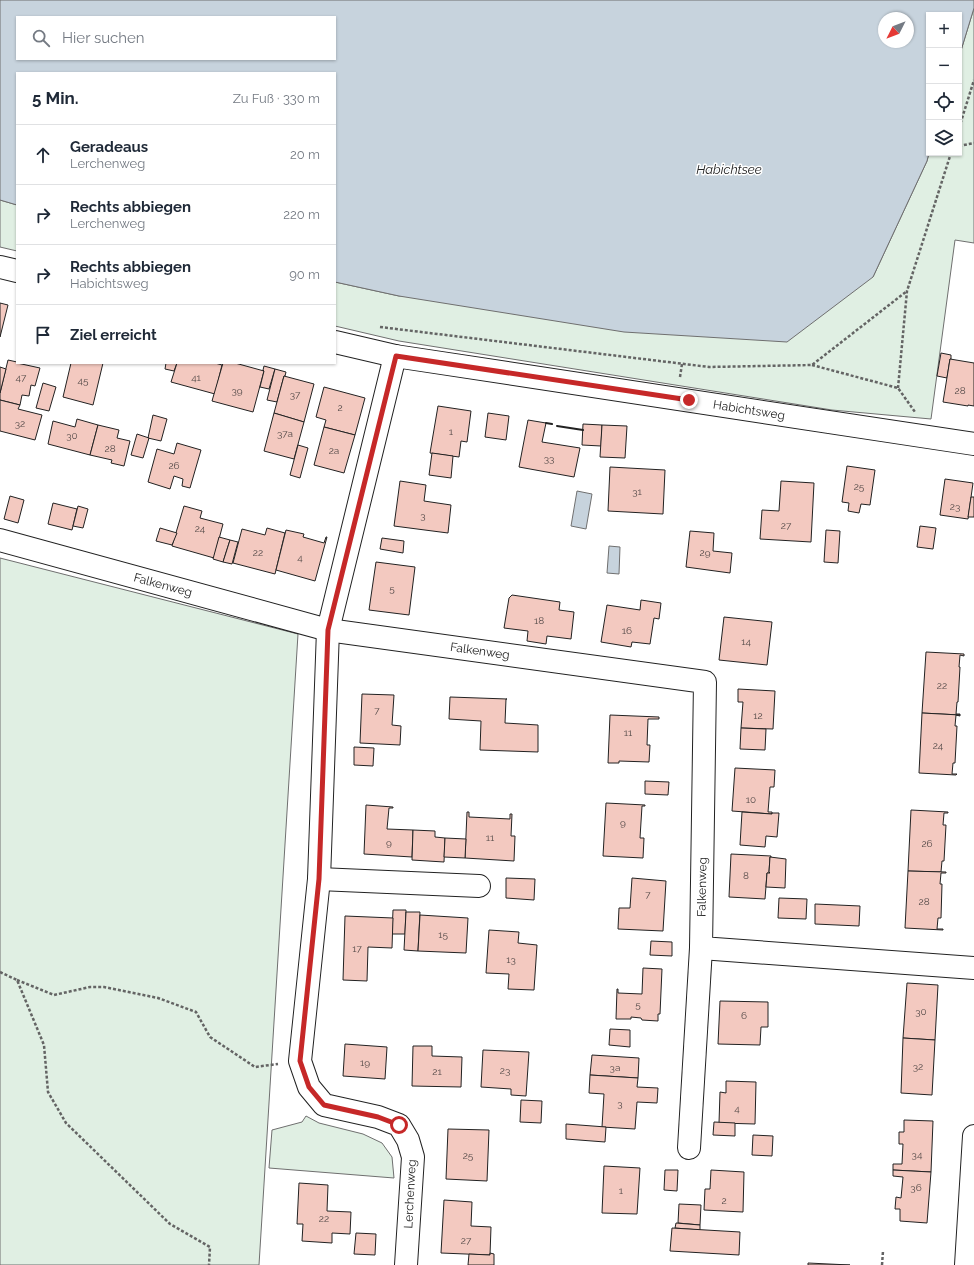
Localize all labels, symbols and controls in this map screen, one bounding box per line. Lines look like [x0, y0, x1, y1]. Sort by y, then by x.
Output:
north arrow [878, 12, 914, 48]
map controls [926, 12, 962, 156]
button: + [926, 12, 962, 48]
search box [16, 16, 336, 60]
icon: search [30, 27, 52, 49]
text: Hier suchen [62, 29, 145, 47]
button: − [926, 48, 962, 84]
button: locate [926, 84, 962, 120]
text: 5 Min. [32, 88, 79, 108]
text: Zu Fuß · 330 m [233, 91, 320, 106]
button: layers [926, 120, 962, 156]
text: Geradeaus [70, 138, 148, 156]
icon: ahead [32, 144, 54, 166]
text: 20 m [290, 147, 320, 162]
text: Lerchenweg [70, 156, 145, 171]
water label: Habichtsee [696, 162, 762, 177]
text: Rechts abbiegen [70, 198, 191, 216]
icon: right [32, 204, 54, 226]
text: 220 m [283, 207, 320, 222]
text: Lerchenweg [70, 216, 145, 231]
text: Rechts abbiegen [70, 258, 191, 276]
icon: right [32, 264, 54, 286]
text: 90 m [289, 267, 320, 282]
text: Habichtsweg [70, 276, 149, 291]
icon: arrive [32, 324, 54, 346]
text: Ziel erreicht [70, 326, 157, 344]
house number: 47 [16, 372, 27, 383]
house number: 41 [191, 372, 202, 383]
house number: 45 [78, 375, 89, 386]
house number: 39 [231, 385, 243, 396]
house number: 28 [954, 385, 966, 396]
house number: 37 [290, 389, 301, 400]
route end [680, 391, 698, 409]
street label: Habichtsweg [712, 397, 786, 423]
house number: 2 [337, 402, 343, 413]
house number: 32 [15, 418, 25, 429]
house number: 1 [449, 426, 454, 437]
house number: 37a [277, 428, 293, 439]
house number: 30 [66, 430, 78, 441]
house number: 28 [104, 443, 116, 454]
house number: 2a [329, 445, 339, 456]
house number: 33 [544, 453, 554, 464]
house number: 26 [168, 460, 180, 471]
house number: 25 [854, 481, 865, 492]
house number: 31 [632, 486, 643, 497]
house number: 23 [950, 501, 960, 512]
house number: 3 [420, 510, 426, 521]
house number: 27 [781, 520, 792, 531]
house number: 24 [195, 523, 206, 534]
house number: 22 [253, 547, 263, 558]
house number: 29 [699, 547, 711, 558]
house number: 4 [297, 552, 303, 563]
street label: Falkenweg [132, 570, 194, 600]
house number: 5 [389, 583, 395, 594]
house number: 18 [534, 615, 544, 626]
house number: 16 [622, 625, 632, 636]
house number: 14 [741, 636, 751, 647]
street label: Falkenweg [449, 640, 511, 662]
house number: 22 [937, 680, 947, 691]
house number: 7 [374, 705, 380, 716]
house number: 12 [753, 710, 763, 721]
house number: 11 [624, 727, 633, 738]
house number: 24 [933, 740, 944, 751]
house number: 10 [746, 794, 756, 805]
house number: 9 [620, 817, 626, 828]
house number: 11 [486, 832, 495, 843]
house number: 9 [386, 837, 392, 848]
house number: 26 [921, 838, 933, 849]
street label: Falkenweg [694, 857, 710, 917]
house number: 8 [743, 870, 749, 881]
house number: 7 [645, 889, 651, 900]
house number: 28 [918, 896, 930, 907]
house number: 15 [438, 929, 448, 940]
house number: 17 [352, 943, 362, 954]
house number: 13 [506, 954, 516, 965]
house number: 5 [635, 999, 641, 1010]
house number: 30 [915, 1006, 927, 1017]
house number: 6 [741, 1010, 747, 1021]
house number: 19 [360, 1057, 370, 1068]
house number: 32 [913, 1061, 923, 1072]
house number: 3a [610, 1062, 620, 1073]
house number: 23 [500, 1065, 510, 1076]
house number: 21 [432, 1066, 442, 1077]
house number: 3 [617, 1098, 623, 1109]
house number: 4 [734, 1103, 740, 1114]
route start [390, 1116, 408, 1134]
house number: 34 [912, 1149, 923, 1160]
house number: 25 [463, 1150, 474, 1161]
street label: Lerchenweg [401, 1159, 419, 1229]
house number: 36 [910, 1182, 922, 1193]
house number: 1 [619, 1185, 624, 1196]
house number: 2 [721, 1195, 727, 1206]
house number: 22 [319, 1213, 329, 1224]
house number: 27 [461, 1235, 472, 1246]

